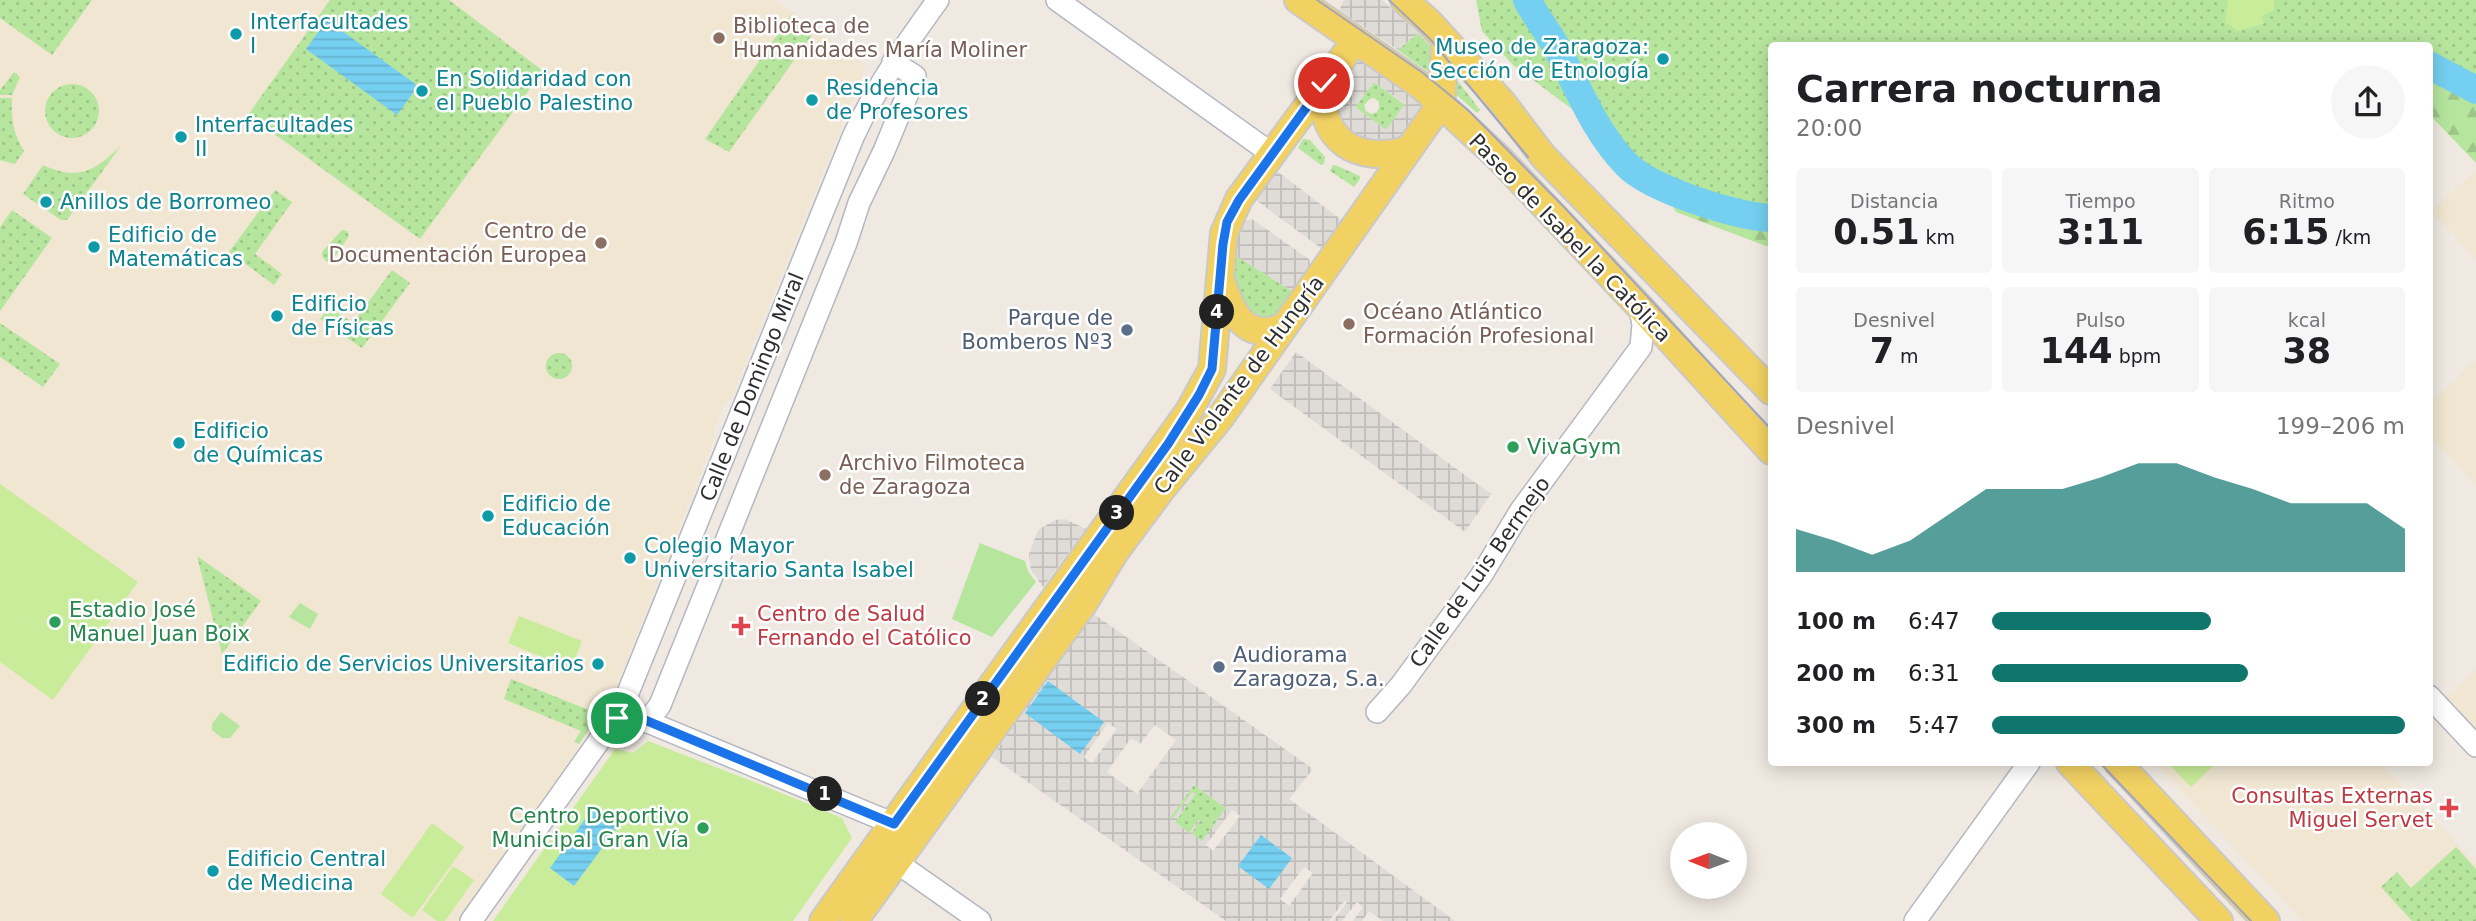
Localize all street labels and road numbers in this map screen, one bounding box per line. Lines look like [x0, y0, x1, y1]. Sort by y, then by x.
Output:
street label: Paseo de Isabel la Católica [1464, 129, 1676, 347]
street label: Calle de Domingo Miral [695, 269, 809, 505]
street label: Calle Violante de Hungría [1149, 271, 1329, 499]
street label: Calle de Luis Bermejo [1405, 472, 1555, 672]

